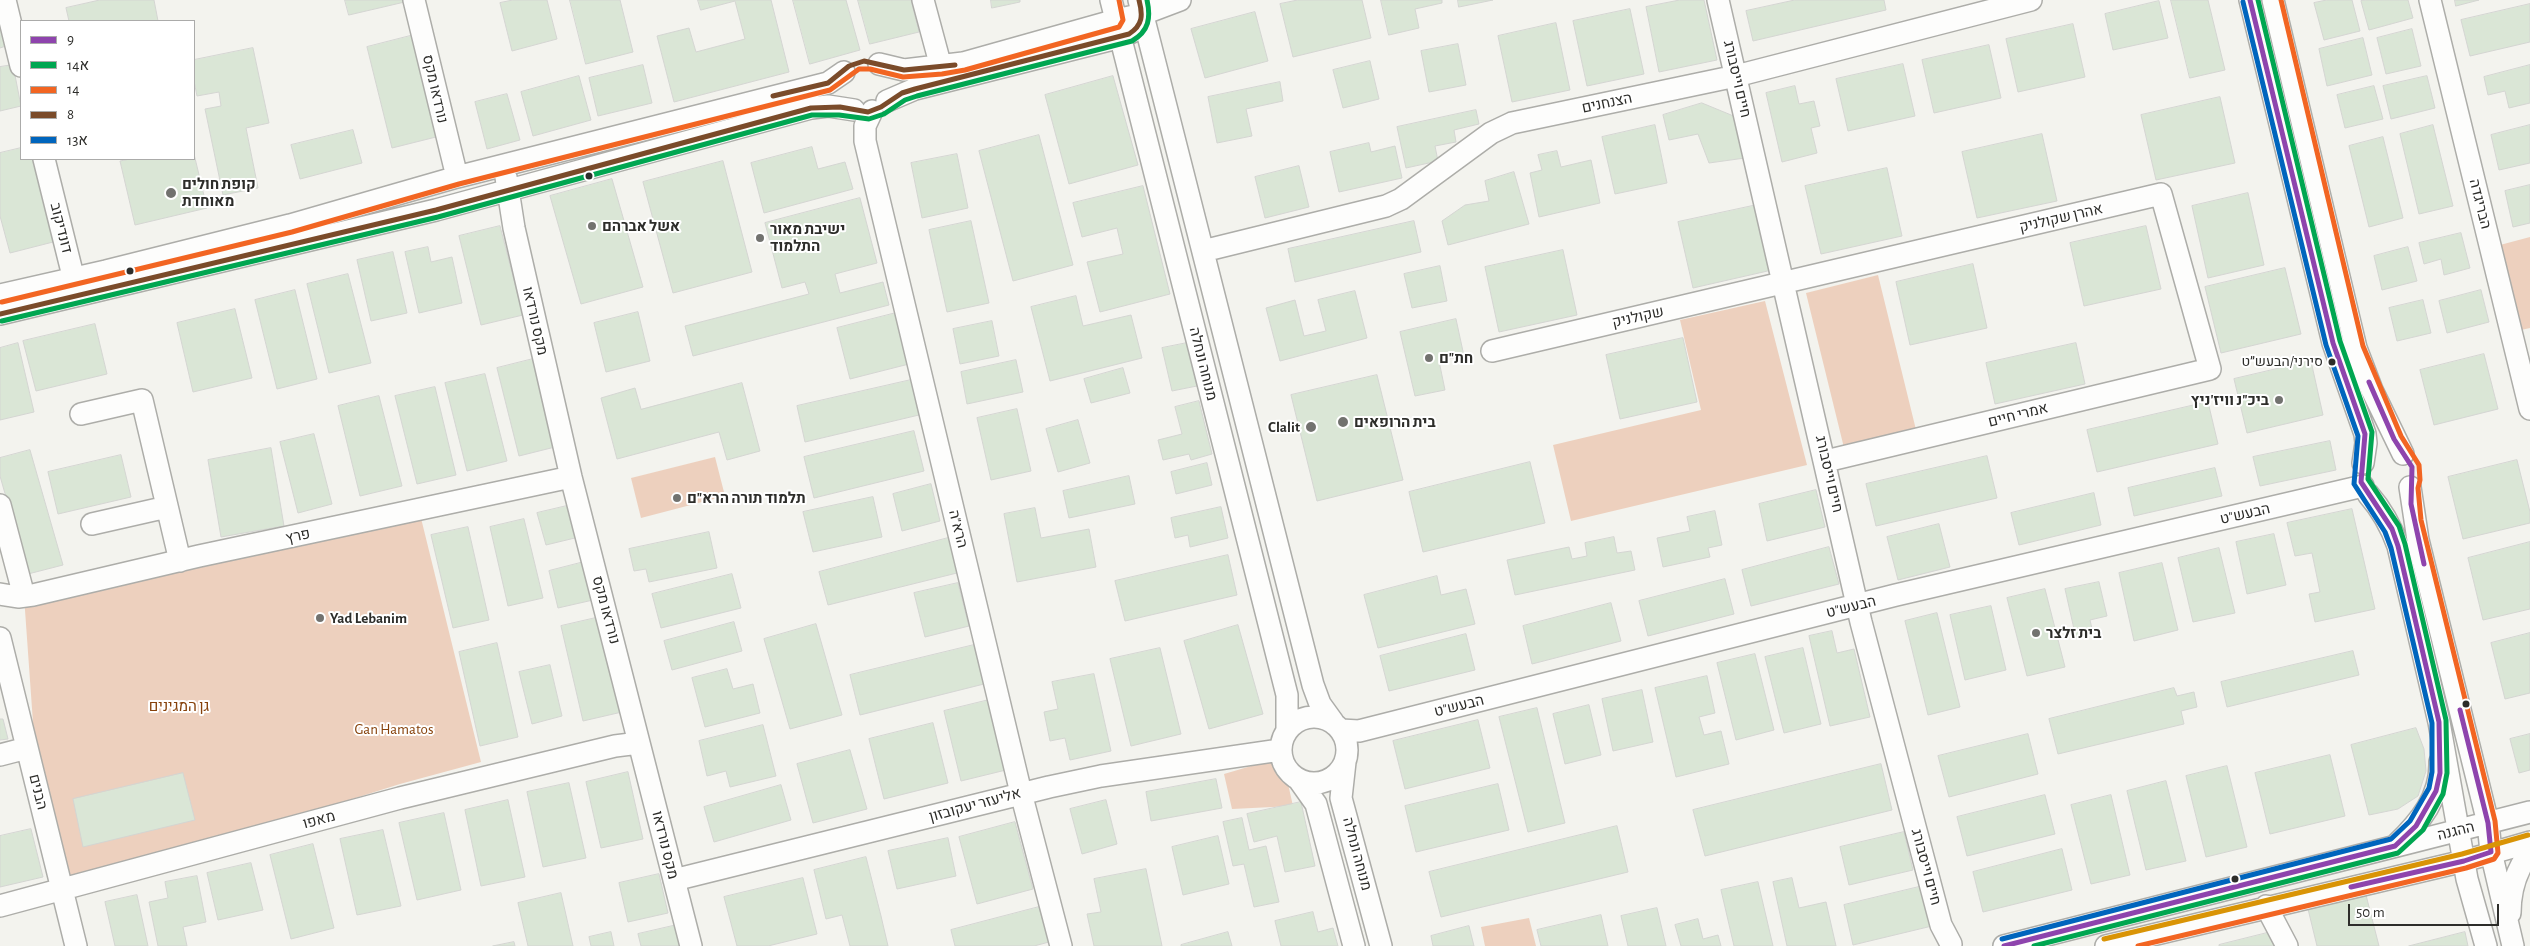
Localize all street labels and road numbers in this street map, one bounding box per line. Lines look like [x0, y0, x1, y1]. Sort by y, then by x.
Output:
street label: חיים וייסבורג [1719, 39, 1755, 119]
street label: נורדאו מקס [418, 53, 452, 125]
street label: הצנחנים [1580, 89, 1634, 117]
street label: הבריגדה [2465, 177, 2495, 231]
street label: אהרן שקולניק [2017, 200, 2105, 236]
street label: דונדיקוב [46, 201, 76, 255]
street label: מקס נורדאו [518, 285, 552, 357]
street label: שקולניק [1610, 302, 1666, 332]
street label: מנוחה ונחלה [1185, 325, 1221, 403]
street label: אמרי חיים [1986, 399, 2050, 431]
street label: חיים וייסבורג [1811, 434, 1847, 514]
street label: הבעש"ט [2218, 500, 2272, 528]
street label: הרא"ה [945, 508, 971, 550]
street label: פרץ [284, 525, 312, 547]
street label: נורדאו מקס [588, 574, 624, 646]
street label: הבעש"ט [1824, 592, 1878, 622]
street label: הבעש"ט [1432, 691, 1486, 721]
street label: הבנים [25, 772, 51, 812]
street label: אליעזר יעקובזון [927, 784, 1023, 826]
street label: מאפו [301, 807, 337, 833]
street label: מקס נורדאו [648, 809, 682, 881]
street label: מנוחה ונחלה [1339, 815, 1375, 893]
street label: ההגנה [2436, 818, 2476, 844]
street label: חיים וייסבורג [1907, 827, 1945, 907]

